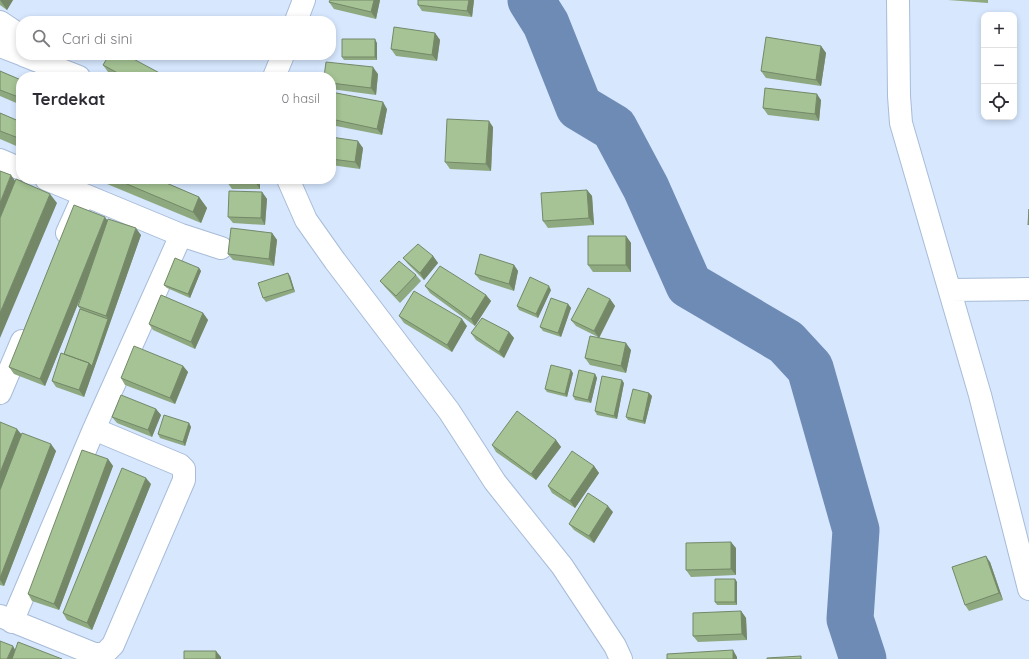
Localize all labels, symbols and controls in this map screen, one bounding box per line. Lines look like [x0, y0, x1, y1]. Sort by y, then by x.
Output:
map controls [981, 12, 1017, 120]
button: + [981, 12, 1017, 48]
search box [16, 16, 336, 60]
icon: search [30, 27, 52, 49]
text: Cari di sini [62, 29, 133, 48]
button: − [981, 48, 1017, 84]
button: locate [981, 84, 1017, 120]
text: Terdekat [32, 88, 106, 109]
text: 0 hasil [282, 90, 320, 106]

